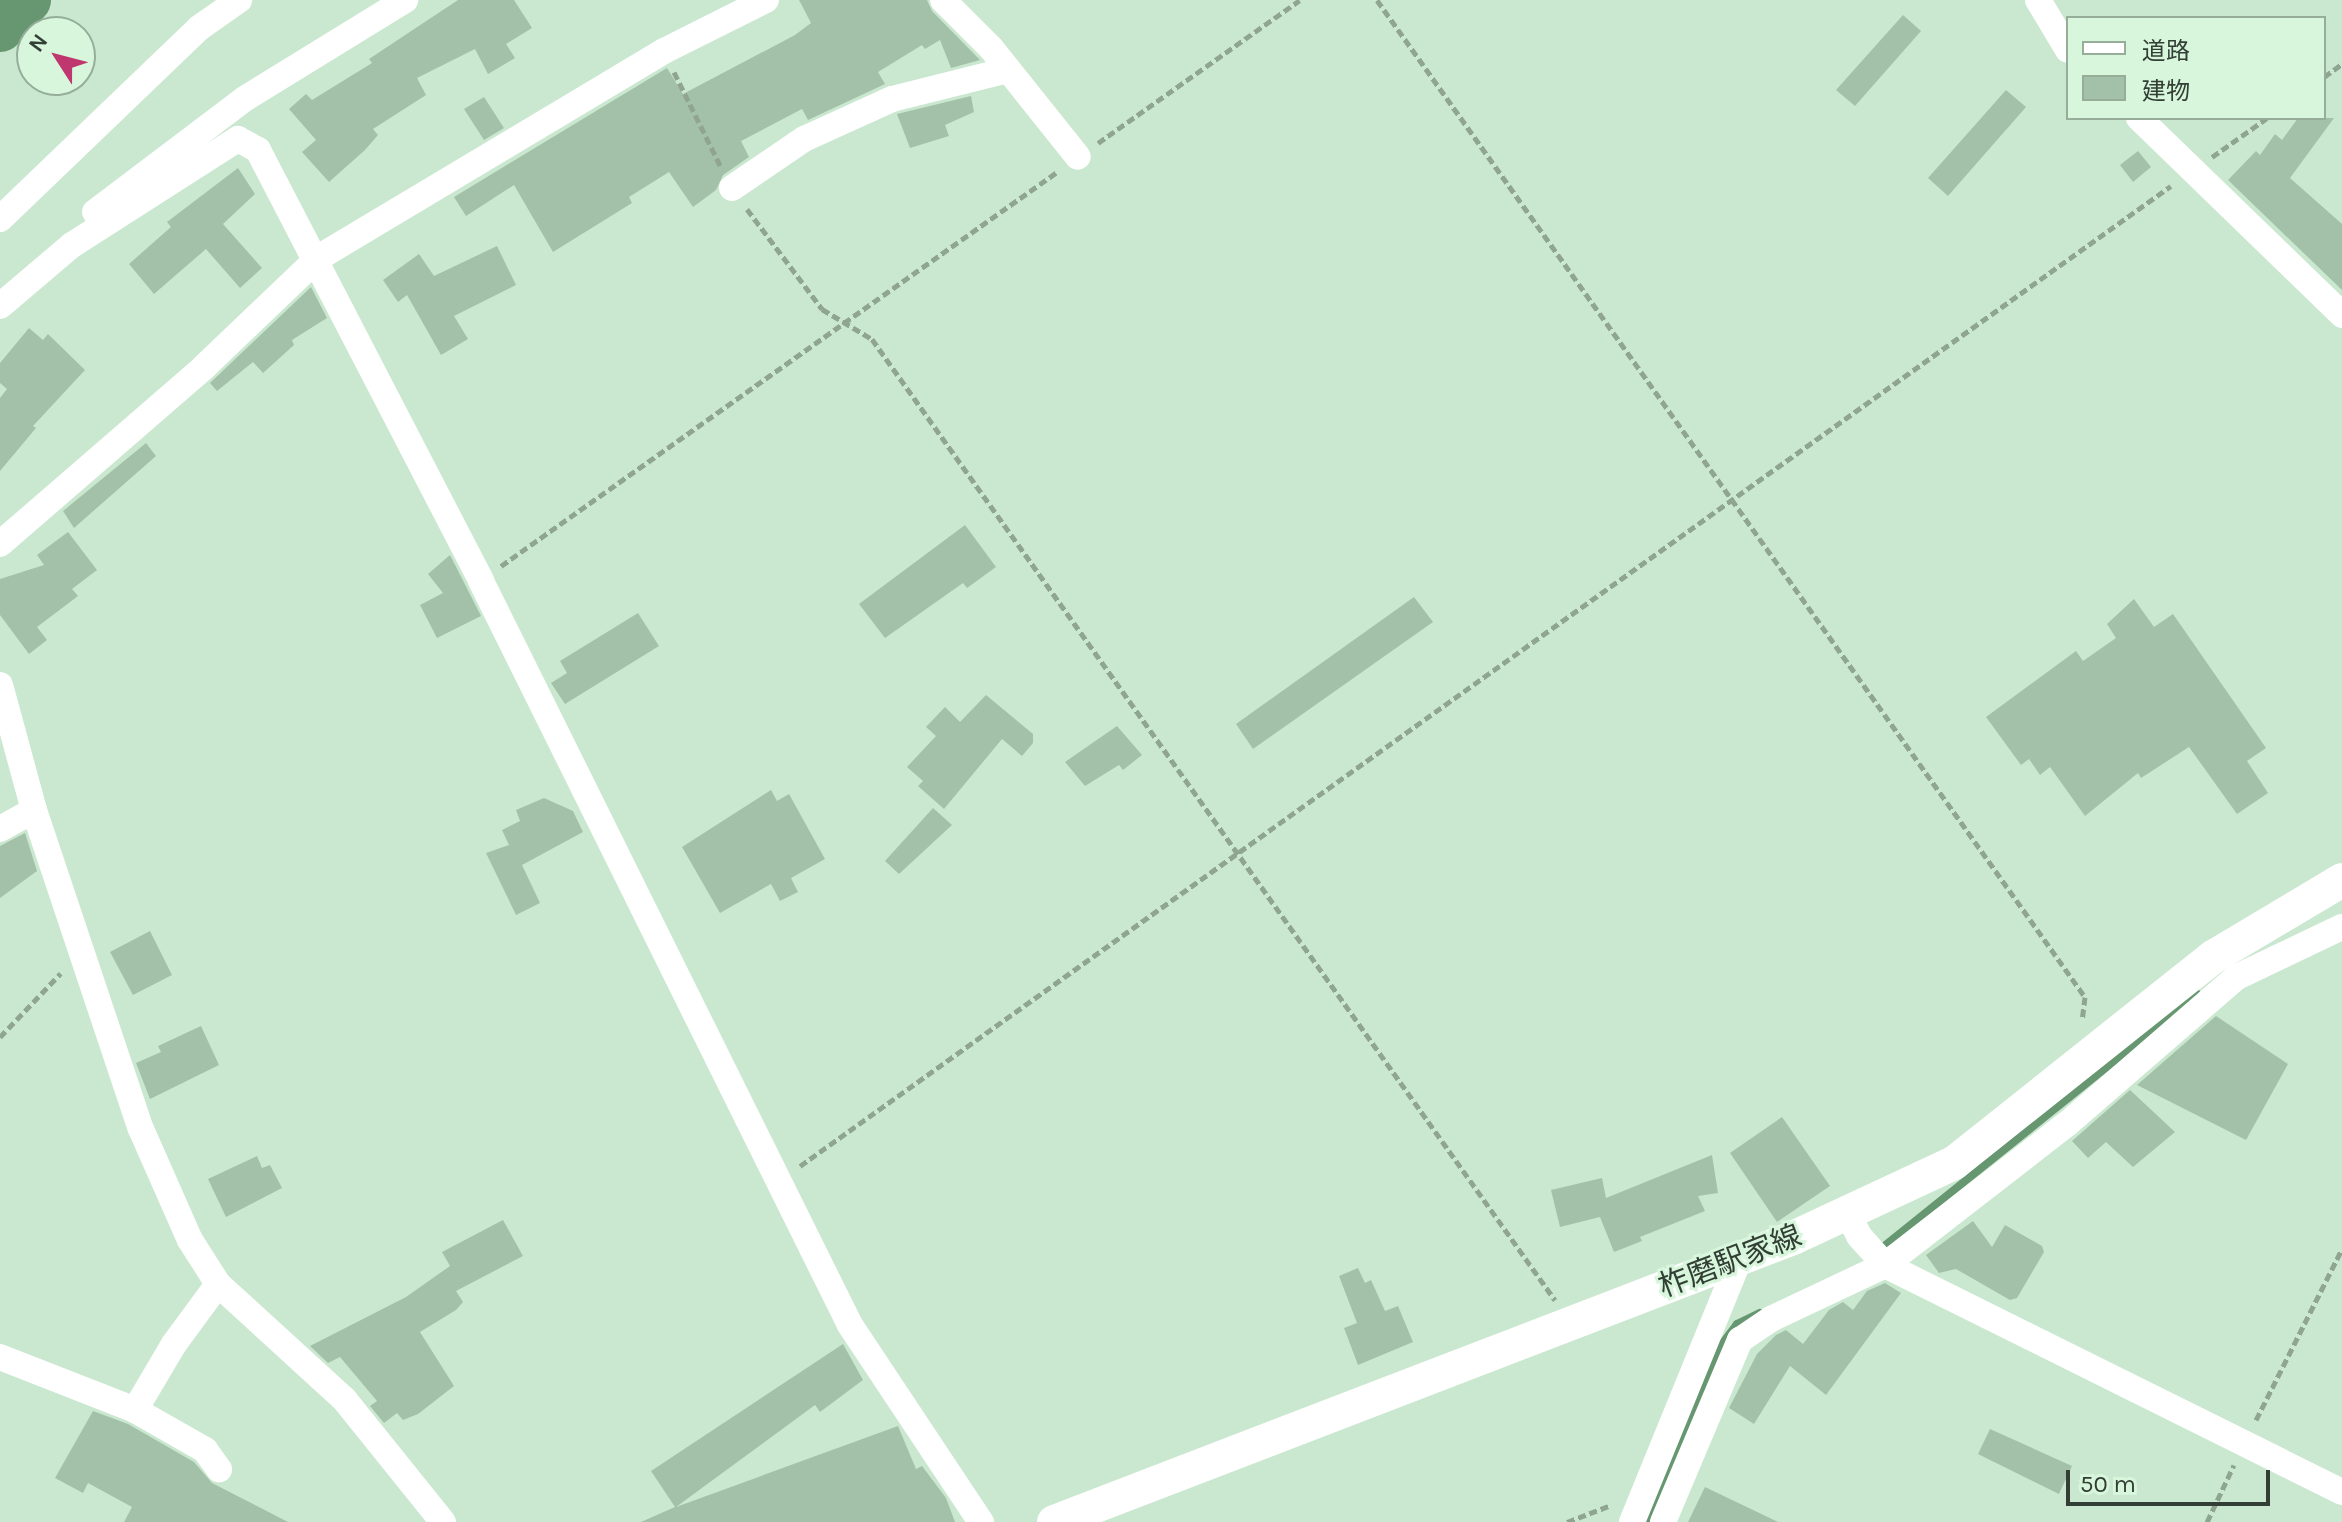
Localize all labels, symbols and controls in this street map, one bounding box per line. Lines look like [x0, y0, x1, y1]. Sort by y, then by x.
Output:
north arrow [16, 16, 96, 96]
legend [2066, 16, 2326, 120]
text: N [23, 29, 53, 57]
text: 道路 [2142, 37, 2190, 65]
text: 建物 [2142, 77, 2190, 105]
street label: 柞磨駅家線 [1654, 1217, 1806, 1305]
scale bar [2070, 1454, 2274, 1504]
text: 50 m [2080, 1470, 2136, 1498]

